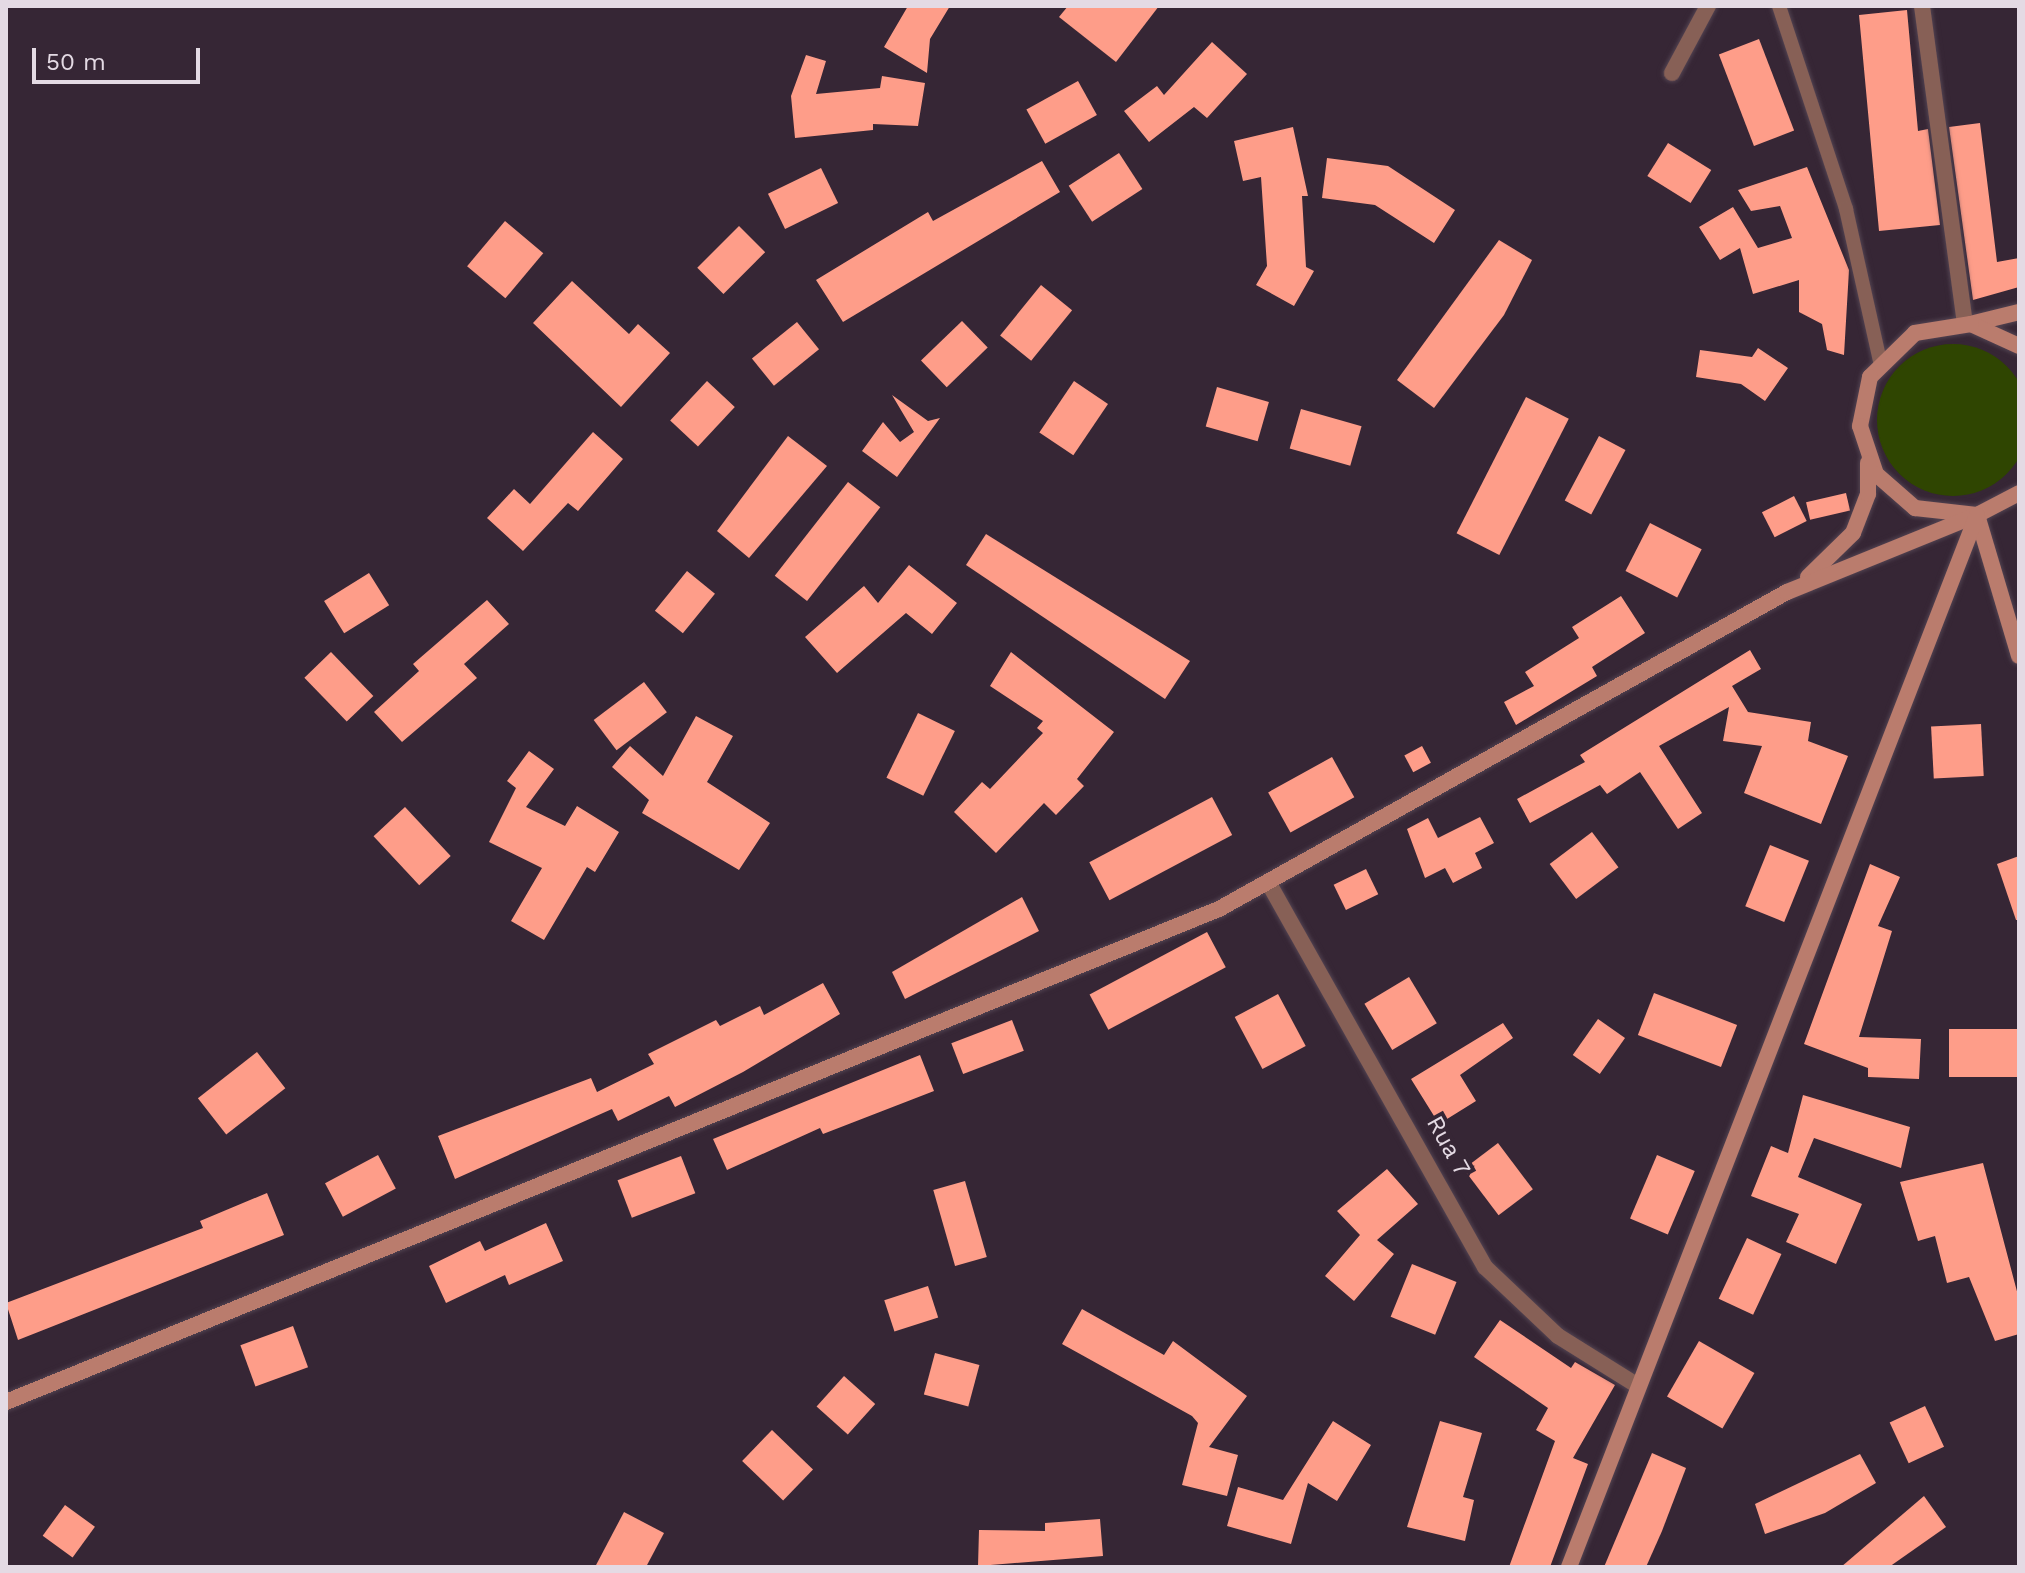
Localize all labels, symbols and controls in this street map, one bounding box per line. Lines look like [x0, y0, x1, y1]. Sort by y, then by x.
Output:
scale bar [36, 32, 204, 82]
text: 50 m [46, 48, 106, 76]
street label: Rua 7 [1419, 1110, 1477, 1182]

